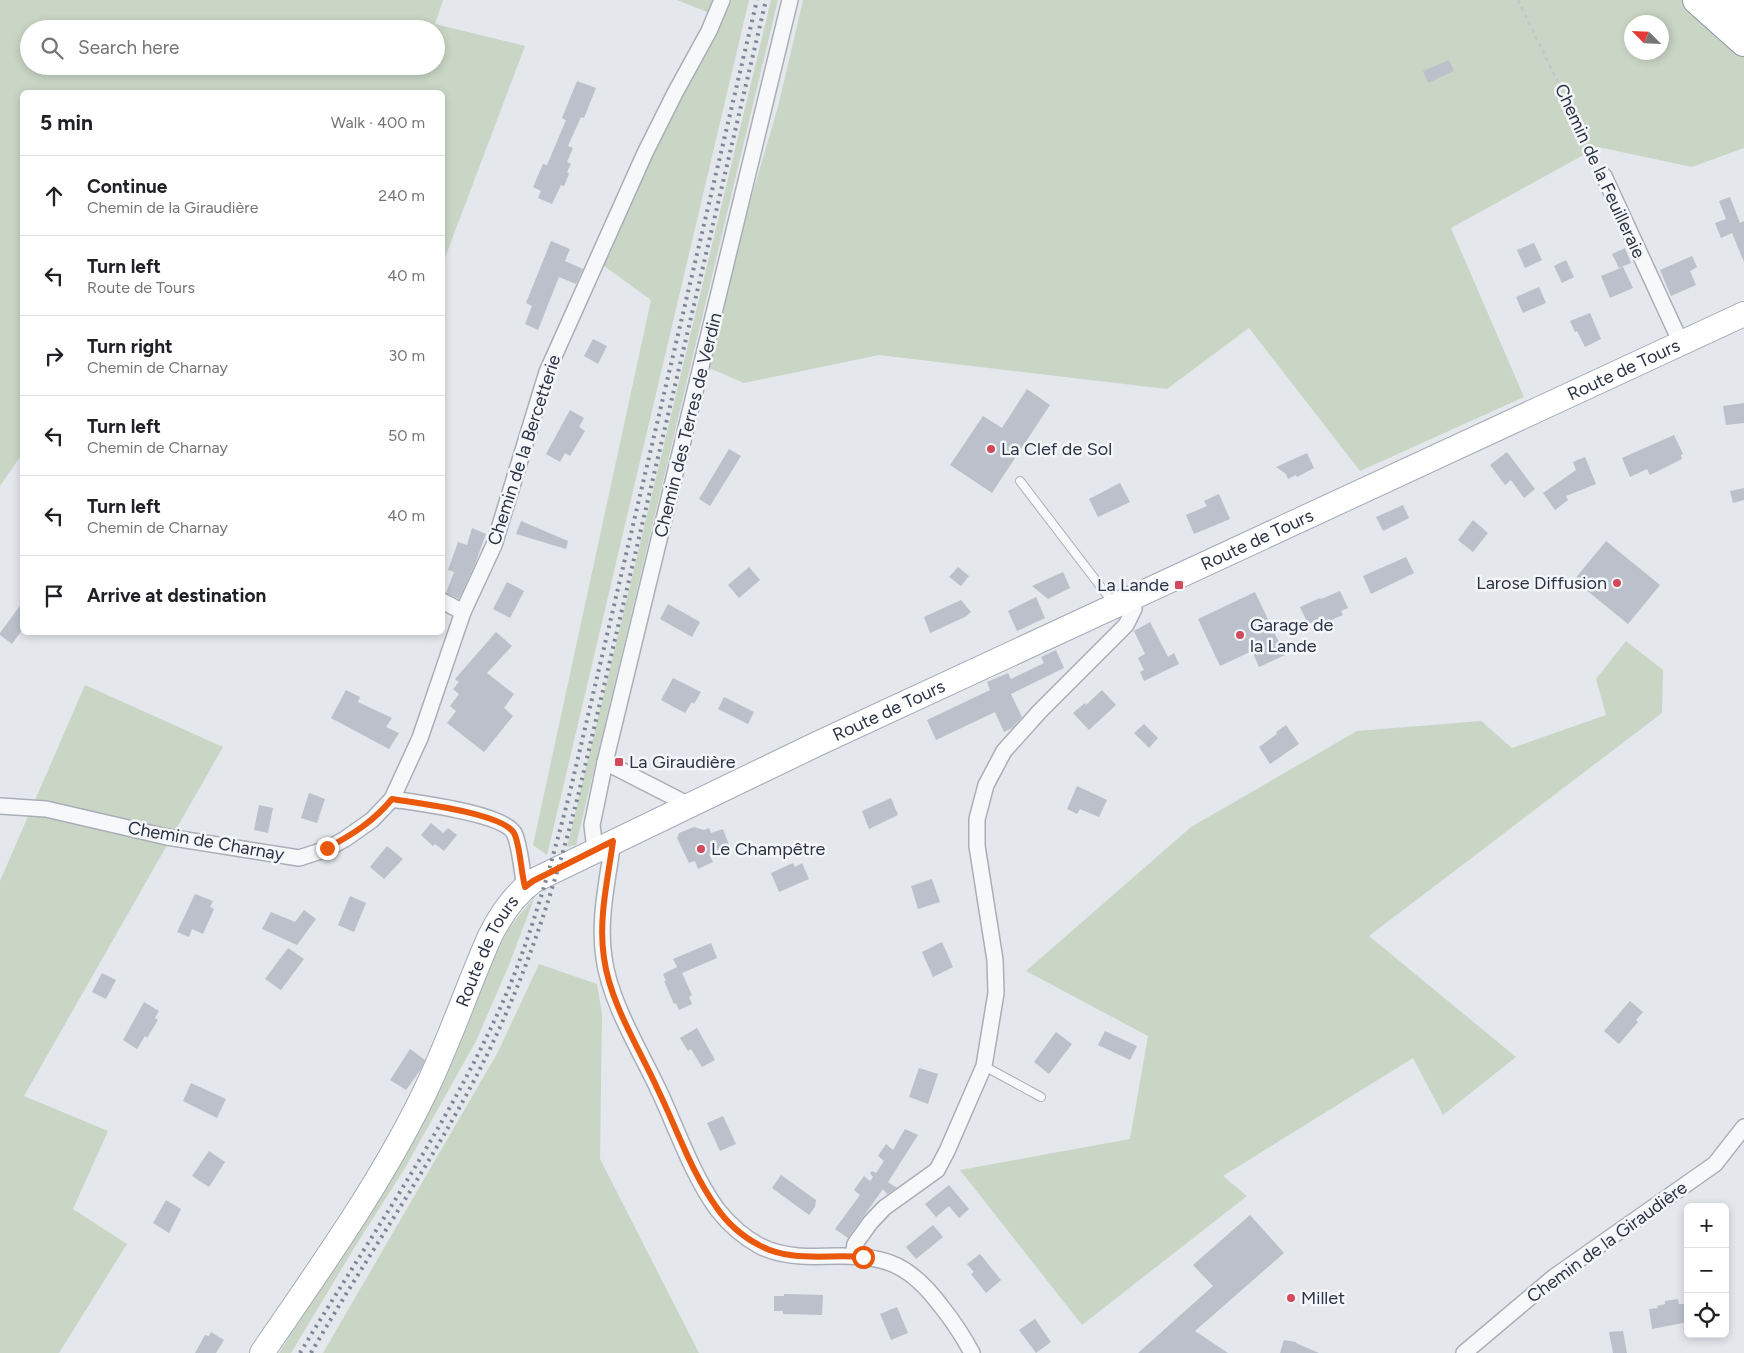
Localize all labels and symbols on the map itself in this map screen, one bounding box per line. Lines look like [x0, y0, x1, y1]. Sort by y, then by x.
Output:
north arrow [1624, 15, 1669, 60]
street label: Chemin de la Feuilleraie [1550, 80, 1650, 262]
street label: Chemin des Terres de Verdin [649, 310, 727, 540]
street label: Route de Tours [1564, 334, 1683, 405]
street label: Chemin de la Bercetterie [483, 352, 565, 548]
place label: La Clef de Sol [1001, 438, 1112, 460]
marker: La Clef de Sol [985, 443, 997, 455]
street label: Route de Tours [1197, 504, 1317, 575]
place label: Larose Diffusion [1476, 572, 1607, 594]
place label: La Lande [1097, 574, 1169, 596]
marker: Larose Diffusion [1611, 577, 1623, 589]
marker: La Lande [1173, 579, 1185, 591]
place label: Garage de la Lande [1250, 614, 1334, 657]
marker: Garage de la Lande [1234, 629, 1246, 641]
street label: Route de Tours [829, 675, 949, 746]
place label: La Giraudière [629, 751, 736, 773]
marker: La Giraudière [613, 756, 625, 768]
street label: Chemin de Charnay [126, 816, 286, 866]
route end [316, 837, 339, 860]
place label: Le Champêtre [711, 838, 826, 860]
marker: Le Champêtre [695, 843, 707, 855]
street label: Route de Tours [451, 891, 523, 1010]
street label: Chemin de la Giraudière [1523, 1176, 1692, 1308]
route start [852, 1246, 875, 1269]
place label: Millet [1301, 1287, 1345, 1309]
marker: Millet [1285, 1292, 1297, 1304]

